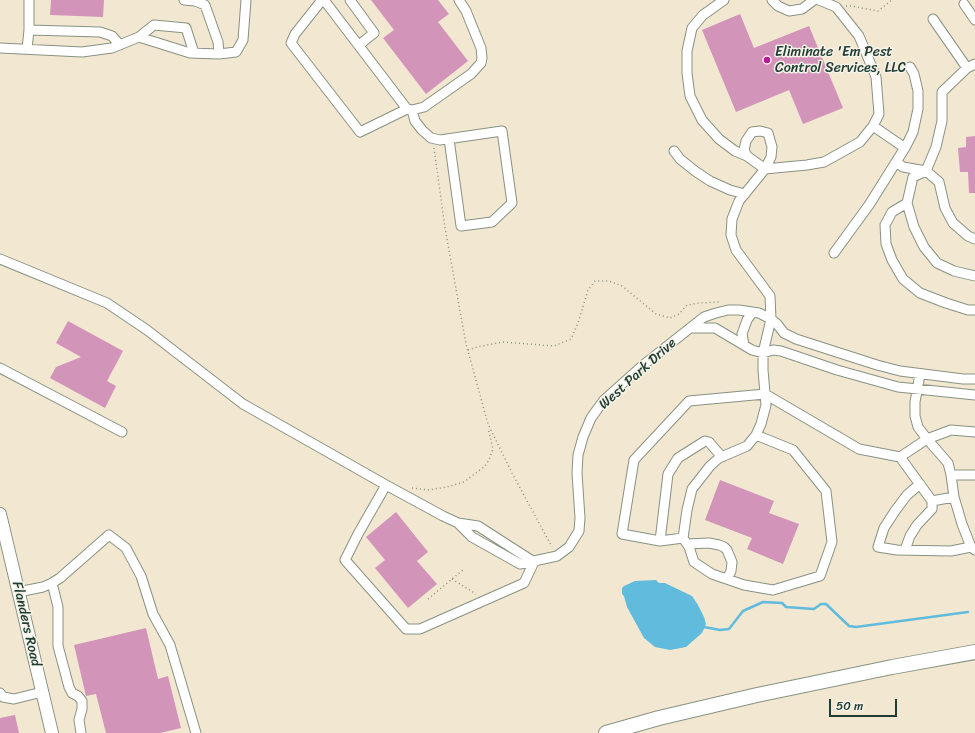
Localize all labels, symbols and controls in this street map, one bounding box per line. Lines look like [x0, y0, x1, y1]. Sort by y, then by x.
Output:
place label: Eliminate 'Em Pest Control Services, LLC [775, 44, 906, 76]
marker: Eliminate 'Em Pest Control Services, LLC [762, 55, 772, 65]
street label: West Park Drive [596, 335, 680, 413]
street label: Flanders Road [8, 580, 44, 668]
scale bar [831, 691, 899, 717]
text: 50 m [836, 695, 863, 717]

